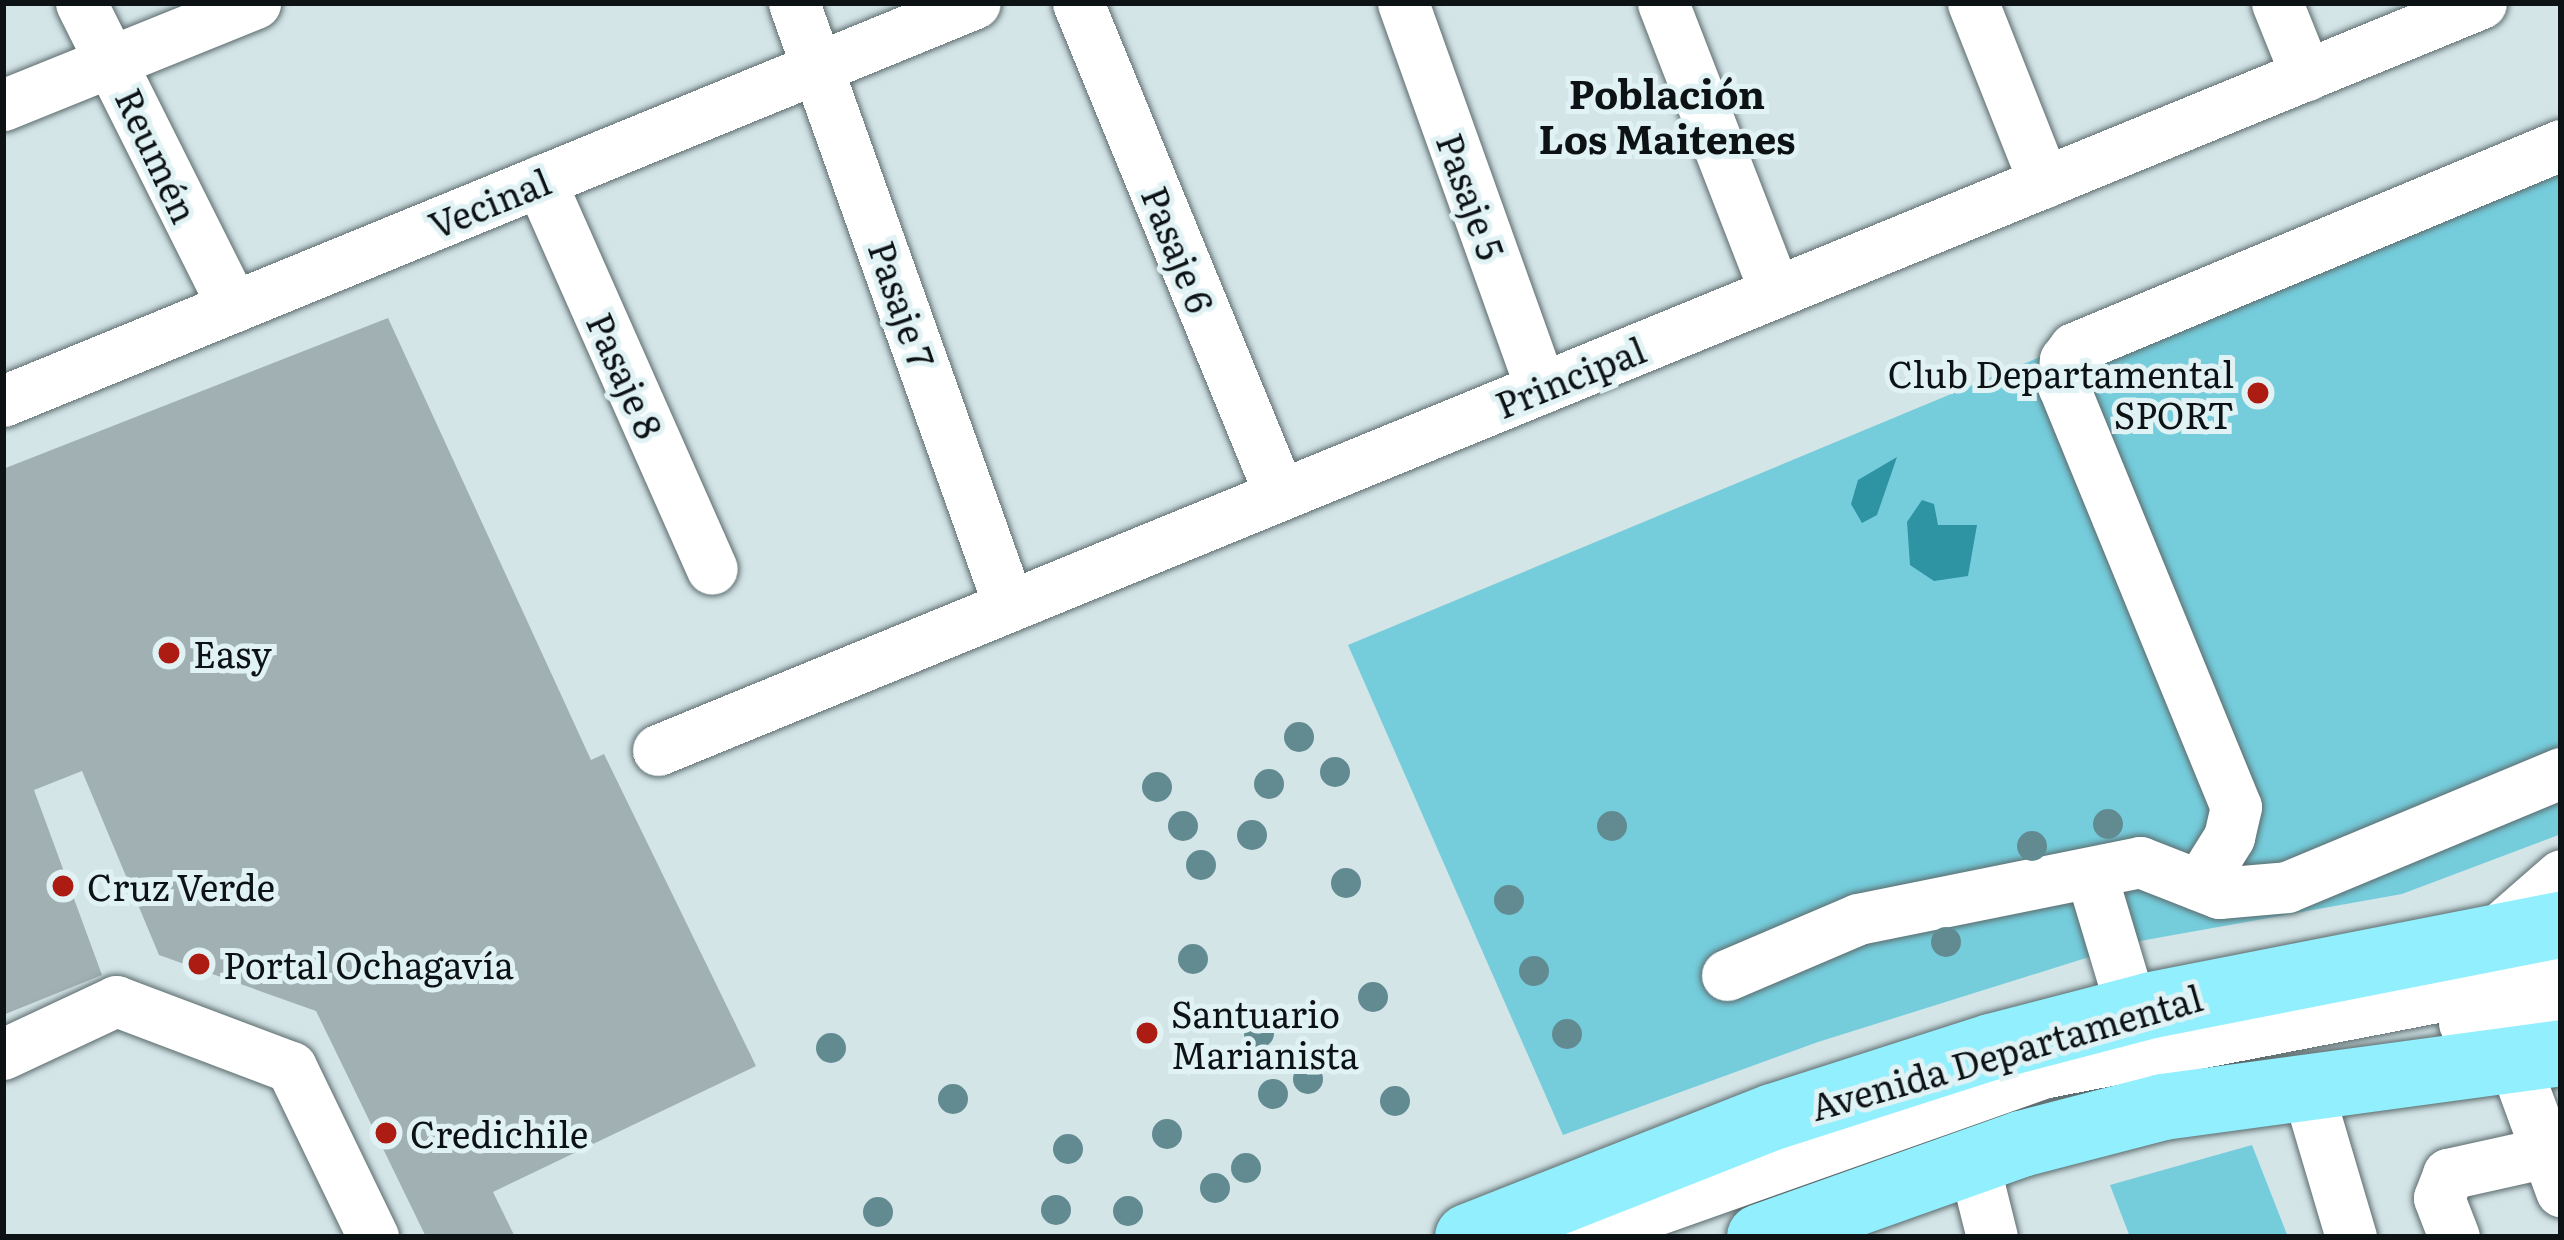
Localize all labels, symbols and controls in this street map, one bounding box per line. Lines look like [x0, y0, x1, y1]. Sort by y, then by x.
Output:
district label: Población Los Maitenes [1538, 70, 1796, 161]
street label: Reumén [108, 81, 208, 229]
street label: Pasaje 5 [1429, 127, 1515, 265]
street label: Vecinal [422, 158, 556, 246]
street label: Pasaje 6 [1134, 180, 1224, 318]
street label: Pasaje 7 [861, 235, 945, 373]
street label: Pasaje 8 [579, 306, 673, 444]
street label: Principal [1489, 326, 1651, 426]
place label: Club Departamental SPORT [1888, 350, 2234, 435]
marker: Club Departamental SPORT [2245, 380, 2271, 406]
place label: Easy [193, 631, 272, 675]
marker: Easy [156, 640, 182, 666]
place label: Cruz Verde [87, 864, 275, 908]
marker: Cruz Verde [50, 873, 76, 899]
place label: Portal Ochagavía [223, 942, 514, 986]
marker: Portal Ochagavía [186, 951, 212, 977]
street label: Avenida Departamental [1805, 974, 2207, 1128]
place label: Santuario Marianista [1171, 990, 1359, 1075]
marker: Santuario Marianista [1134, 1020, 1160, 1046]
place label: Credichile [410, 1111, 588, 1155]
marker: Credichile [373, 1120, 399, 1146]

